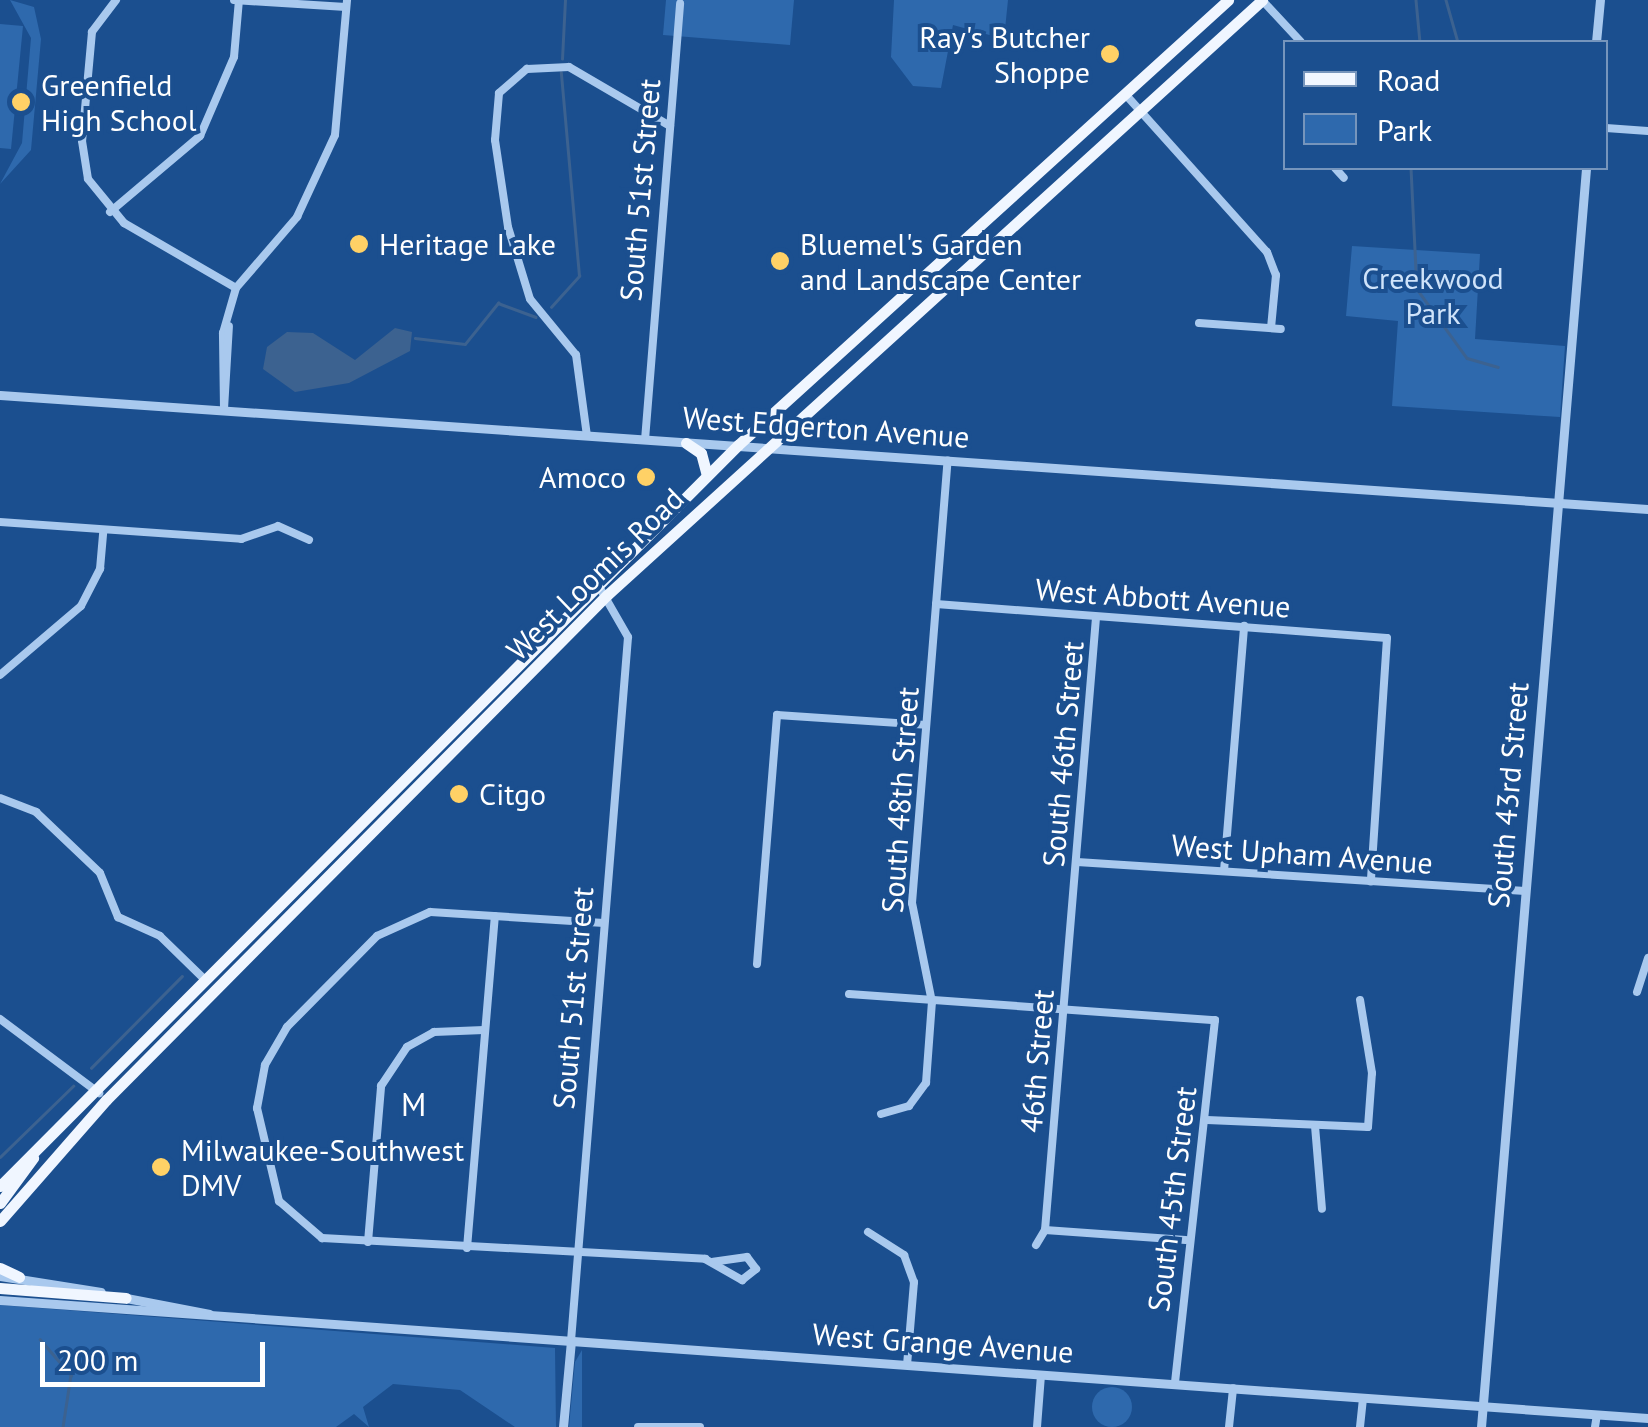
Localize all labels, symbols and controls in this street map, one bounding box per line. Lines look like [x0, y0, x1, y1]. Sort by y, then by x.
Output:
place label: Ray's Butcher Shoppe [919, 19, 1090, 90]
legend [1283, 40, 1608, 170]
marker: Ray's Butcher Shoppe [1099, 43, 1121, 65]
text: Road [1377, 60, 1441, 99]
place label: Greenfield High School [41, 67, 197, 138]
street label: South 51st Street [612, 77, 668, 303]
marker: Greenfield High School [10, 91, 32, 113]
text: Park [1377, 110, 1432, 149]
place label: Heritage Lake [379, 226, 556, 262]
place label: Bluemel's Garden and Landscape Center [800, 226, 1081, 296]
marker: Heritage Lake [348, 233, 370, 255]
marker: Bluemel's Garden and Landscape Center [769, 250, 791, 272]
park label: Creekwood Park [1362, 260, 1504, 330]
street label: West Edgerton Avenue [681, 399, 971, 455]
place label: Amoco [539, 459, 626, 495]
marker: Amoco [635, 466, 657, 488]
street label: West Loomis Road [499, 480, 691, 668]
street label: West Abbott Avenue [1033, 571, 1293, 625]
street label: South 46th Street [1035, 640, 1091, 868]
street label: South 43rd Street [1480, 681, 1536, 909]
street label: South 48th Street [874, 686, 926, 914]
place label: Citgo [479, 776, 546, 812]
marker: Citgo [448, 783, 470, 805]
street label: West Upham Avenue [1170, 827, 1434, 881]
street label: South 51st Street [545, 885, 601, 1111]
street label: 46th Street [1013, 988, 1061, 1134]
street label: South 45th Street [1140, 1084, 1204, 1314]
district label: M [401, 1085, 429, 1123]
place label: Milwaukee-Southwest DMV [181, 1132, 464, 1202]
marker: Milwaukee-Southwest DMV [150, 1156, 172, 1178]
street label: West Grange Avenue [811, 1316, 1075, 1370]
scale bar [45, 1322, 270, 1384]
text: 200 m [57, 1340, 138, 1379]

